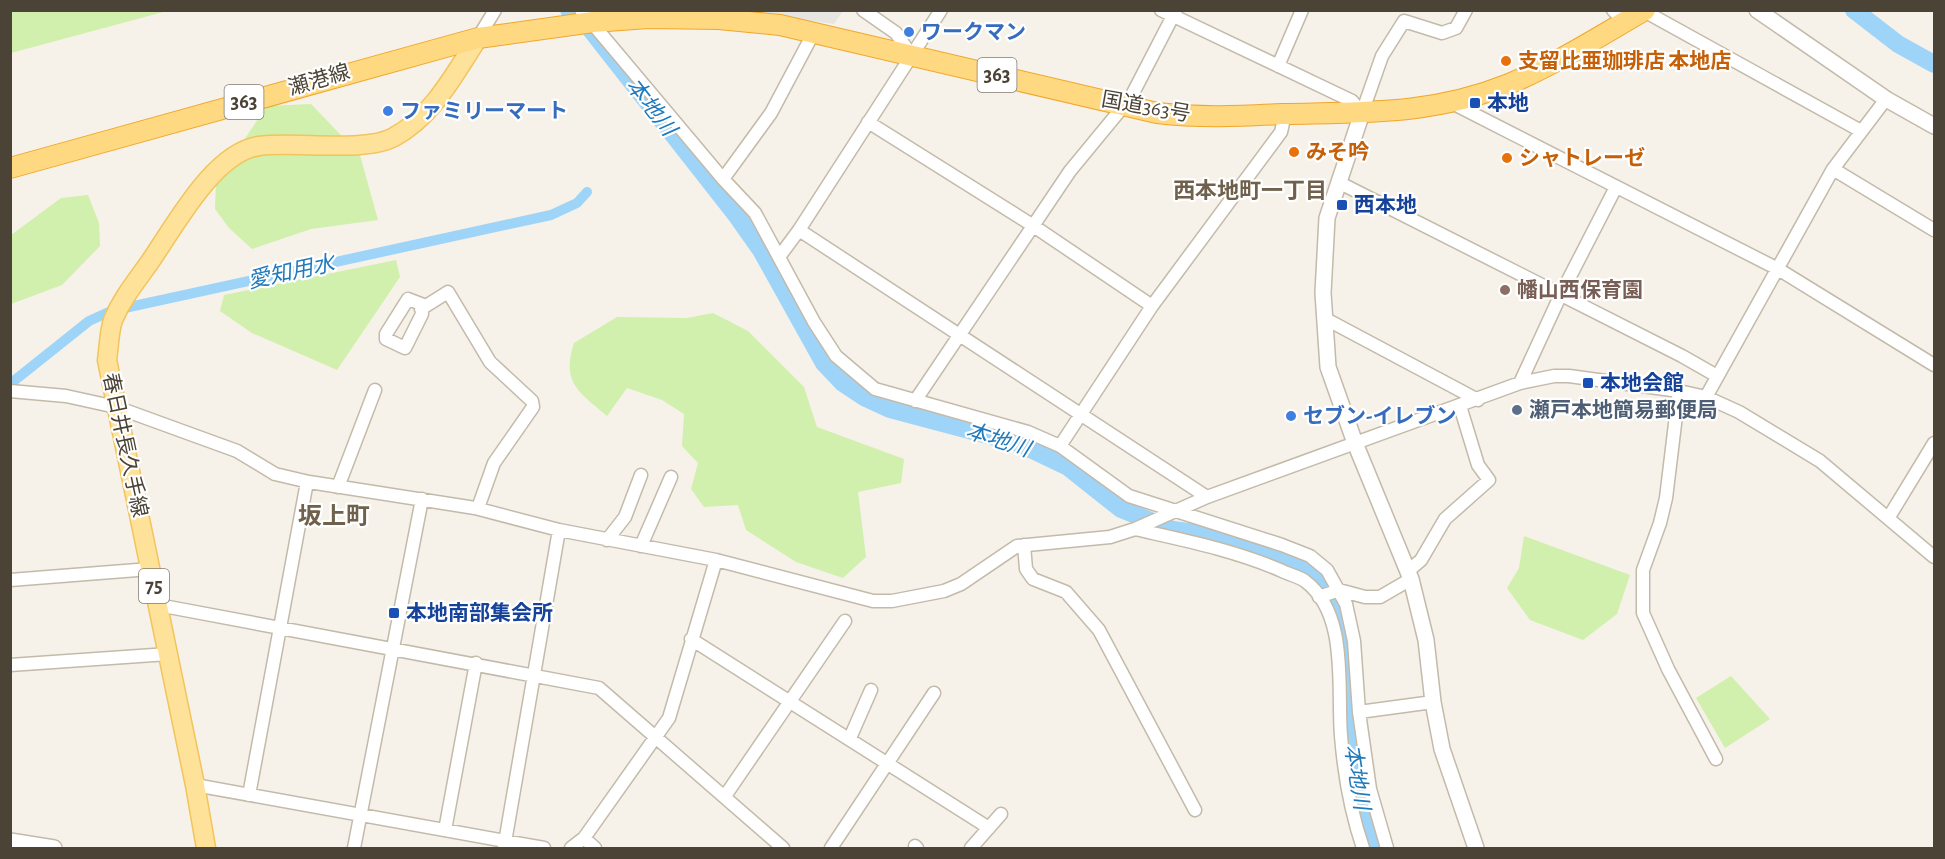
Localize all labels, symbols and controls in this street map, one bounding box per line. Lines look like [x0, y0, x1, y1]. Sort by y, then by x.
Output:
place label: ワークマン [921, 21, 1026, 43]
marker: ワークマン [902, 25, 916, 39]
place label: 支留比亜珈琲店 本地店 [1518, 50, 1731, 72]
marker: 支留比亜珈琲店 本地店 [1499, 54, 1513, 68]
road number: 363 [978, 58, 1016, 92]
street label: 瀬港線 [286, 60, 352, 99]
water label: 本地川 [622, 74, 682, 141]
road number: 363 [224, 85, 264, 119]
street label: 国道363号 [1100, 88, 1192, 125]
place label: 本地 [1487, 92, 1529, 114]
marker: 本地 [1468, 96, 1482, 110]
place label: ファミリーマート [400, 101, 568, 122]
marker: ファミリーマート [381, 104, 395, 118]
place label: みそ吟 [1306, 141, 1369, 163]
marker: みそ吟 [1287, 145, 1301, 159]
place label: シャトレーゼ [1519, 146, 1645, 169]
marker: シャトレーゼ [1500, 151, 1514, 165]
district label: 西本地町一丁目 [1173, 179, 1327, 202]
place label: 西本地 [1354, 194, 1417, 216]
marker: 西本地 [1335, 198, 1349, 212]
water label: 愛知用水 [245, 251, 338, 292]
place label: 幡山西保育園 [1517, 279, 1643, 301]
marker: 幡山西保育園 [1498, 283, 1512, 297]
street label: 春日井長久手線 [99, 371, 152, 519]
place label: 本地会館 [1600, 372, 1684, 394]
marker: 本地会館 [1581, 376, 1595, 390]
place label: 瀬戸本地簡易郵便局 [1529, 399, 1718, 421]
marker: 瀬戸本地簡易郵便局 [1510, 403, 1524, 417]
place label: セブン-イレブン [1303, 404, 1456, 427]
marker: セブン-イレブン [1284, 409, 1298, 423]
water label: 本地川 [963, 418, 1035, 461]
district label: 坂上町 [298, 503, 370, 529]
road number: 75 [139, 569, 169, 603]
place label: 本地南部集会所 [406, 602, 553, 624]
marker: 本地南部集会所 [387, 606, 401, 620]
water label: 本地川 [1341, 743, 1374, 813]

